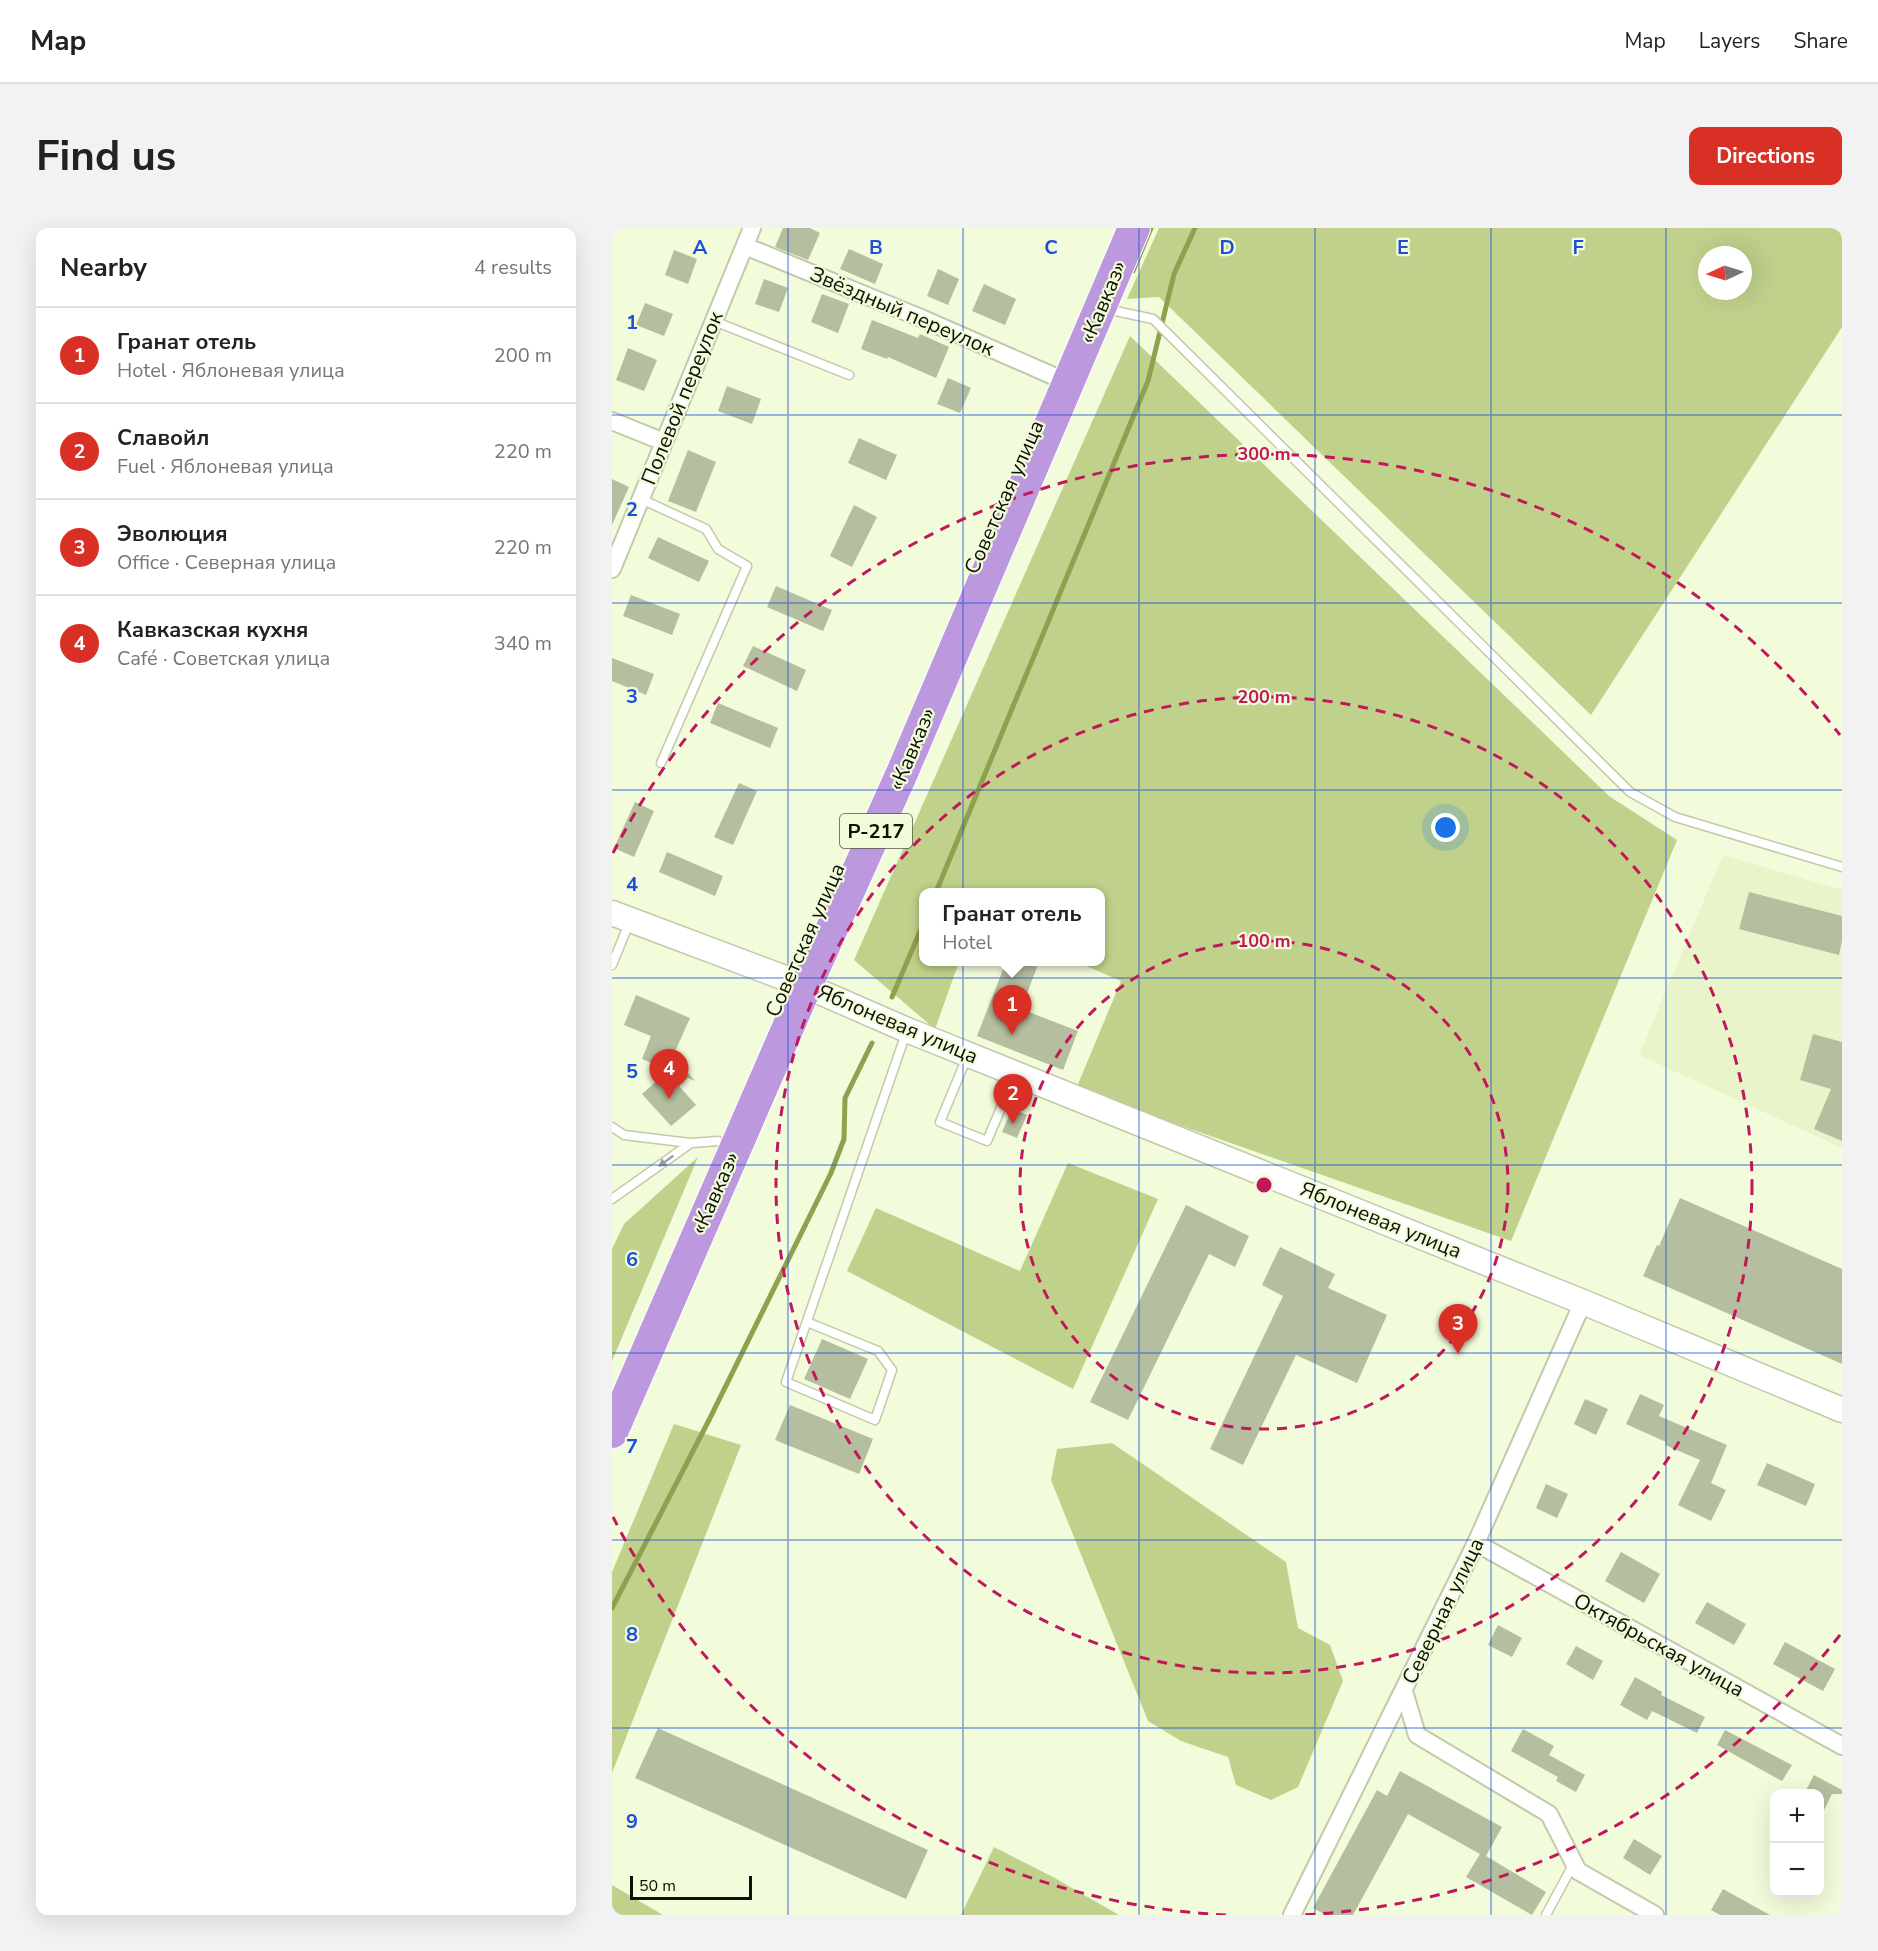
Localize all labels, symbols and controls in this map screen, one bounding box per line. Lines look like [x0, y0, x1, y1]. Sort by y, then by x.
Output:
text: Map [30, 22, 86, 60]
text: Map [1624, 27, 1666, 55]
text: Layers [1699, 27, 1760, 55]
text: Share [1793, 27, 1848, 55]
button: Directions [1689, 127, 1842, 185]
text: Find us [36, 128, 176, 185]
text: A [693, 234, 708, 261]
text: B [869, 234, 883, 261]
text: C [1044, 234, 1058, 261]
text: D [1219, 234, 1235, 261]
text: E [1397, 234, 1409, 261]
text: F [1572, 234, 1584, 261]
north arrow [1698, 246, 1752, 300]
text: Nearby [60, 250, 147, 285]
text: 4 results [474, 254, 552, 281]
street label: «Кавказ» [1073, 256, 1133, 348]
street label: Звёздный переулок [806, 260, 999, 363]
street label: Полевой переулок [634, 306, 730, 489]
text: 1 [626, 309, 638, 336]
text: Гранат отель [117, 327, 256, 357]
text: 1 [74, 342, 86, 369]
text: 200 m [494, 342, 552, 369]
text: Hotel · Яблоневая улица [117, 357, 345, 384]
street label: Советская улица [958, 416, 1050, 578]
text: Славойл [117, 423, 209, 453]
text: 2 [74, 438, 86, 465]
text: 220 m [494, 438, 552, 465]
text: 300 m [1237, 442, 1291, 466]
text: Fuel · Яблоневая улица [117, 453, 334, 480]
text: 2 [626, 496, 638, 523]
text: Эволюция [117, 519, 228, 549]
text: 3 [74, 534, 86, 561]
text: 220 m [494, 534, 552, 561]
text: Office · Северная улица [117, 549, 336, 576]
text: Кавказская кухня [117, 615, 308, 645]
text: 4 [74, 630, 86, 657]
text: 340 m [494, 630, 552, 657]
text: Café · Советская улица [117, 645, 330, 672]
text: 3 [626, 683, 638, 710]
text: 200 m [1237, 685, 1291, 709]
street label: «Кавказ» [882, 703, 942, 795]
your location [1431, 813, 1460, 842]
road number: Р-217 [840, 814, 912, 848]
street label: Советская улица [759, 859, 851, 1021]
text: 4 [626, 871, 638, 898]
popup [919, 888, 1105, 966]
text: Гранат отель [942, 899, 1082, 929]
text: Hotel [942, 929, 992, 956]
text: 100 m [1237, 929, 1291, 953]
street label: Яблоневая улица [814, 978, 982, 1070]
pin: 1 [992, 986, 1032, 1035]
pin: 4 [650, 1050, 688, 1099]
text: 5 [626, 1058, 638, 1085]
pin: 2 [994, 1074, 1032, 1124]
street label: «Кавказ» [684, 1147, 746, 1239]
one-way arrow [658, 1155, 674, 1167]
centre of rings [1254, 1175, 1274, 1195]
street label: Яблоневая улица [1296, 1175, 1466, 1265]
text: 6 [626, 1246, 638, 1273]
pin: 3 [1438, 1304, 1478, 1354]
text: 7 [626, 1433, 638, 1460]
street label: Северная улица [1395, 1533, 1491, 1689]
street label: Октябрьская улица [1569, 1586, 1749, 1704]
text: 8 [626, 1621, 638, 1648]
map controls [1770, 1789, 1824, 1897]
button: + [1770, 1789, 1824, 1843]
text: 9 [626, 1808, 638, 1835]
button: − [1770, 1843, 1824, 1897]
scale bar [630, 1873, 752, 1900]
text: 50 m [639, 1875, 676, 1897]

